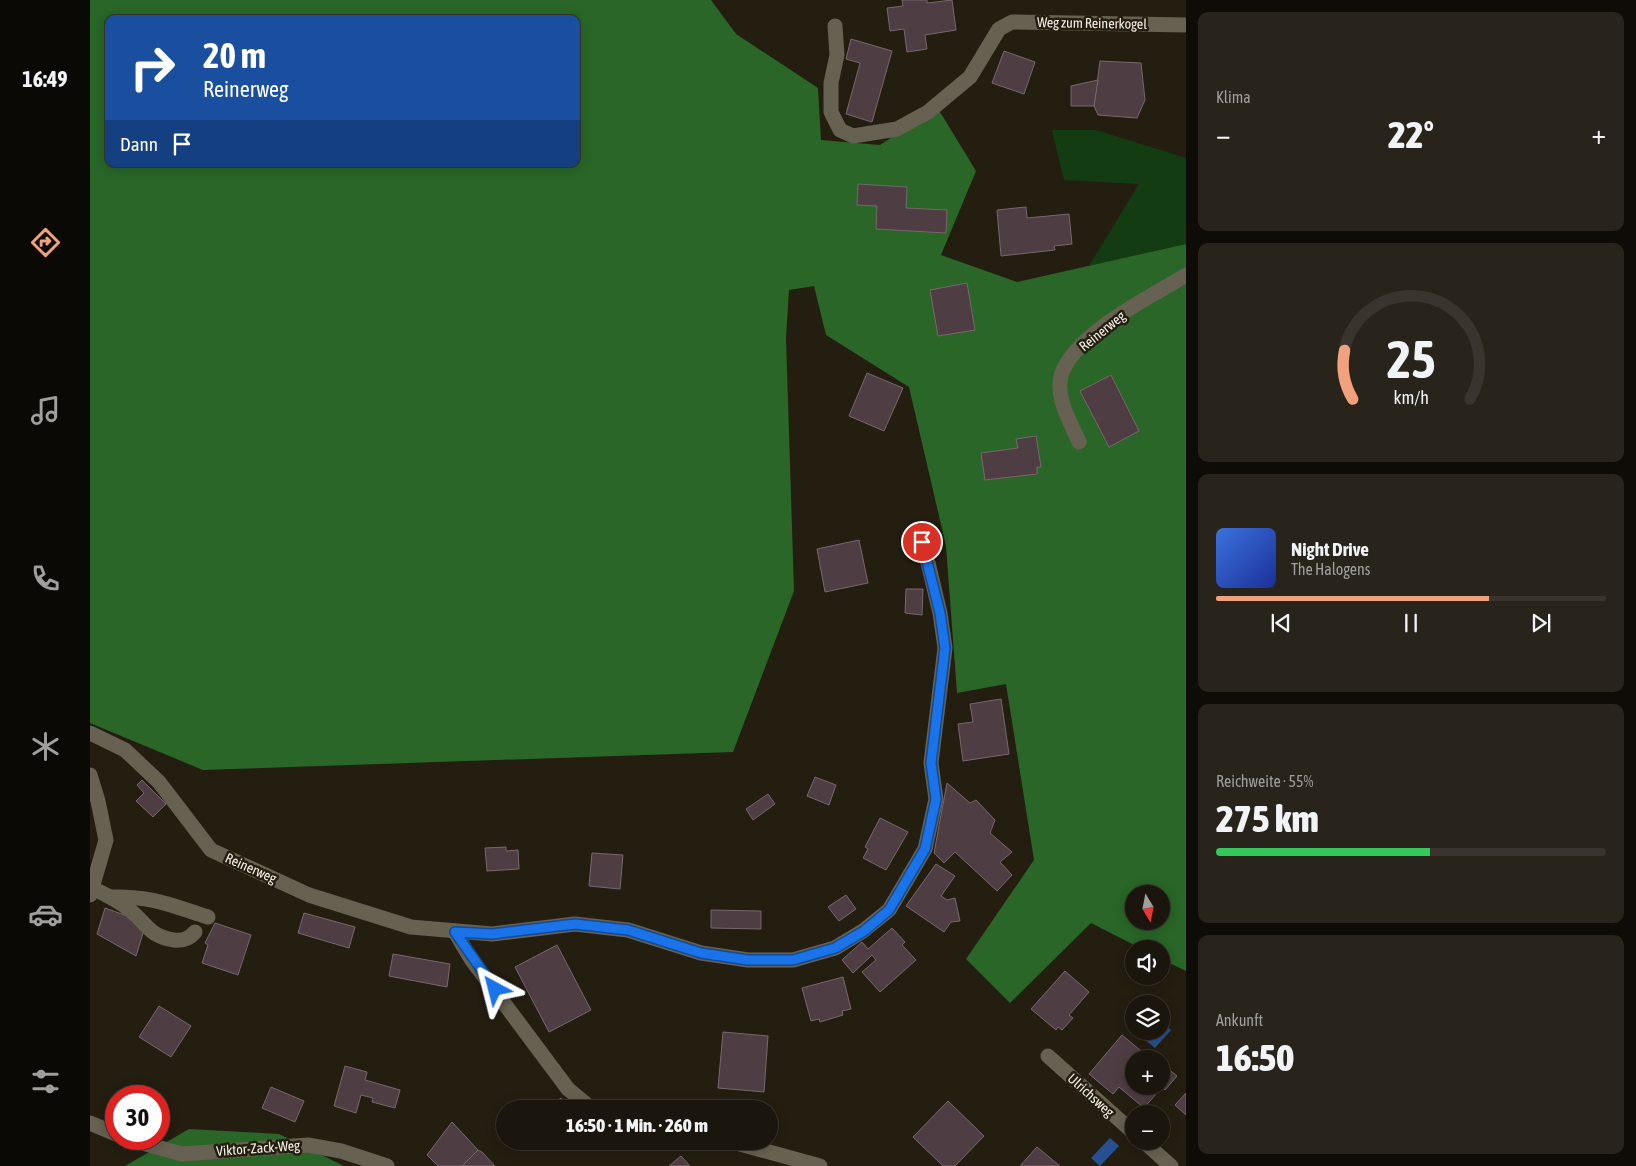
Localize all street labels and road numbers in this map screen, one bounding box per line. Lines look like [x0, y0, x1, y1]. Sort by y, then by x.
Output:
street label: Weg zum Reinerkogel [1037, 14, 1147, 32]
street label: Reinerweg [1076, 308, 1128, 354]
street label: Reinerweg [223, 850, 279, 886]
street label: Ulrichsweg [1065, 1070, 1117, 1120]
street label: Viktor-Zack-Weg [215, 1137, 301, 1159]

